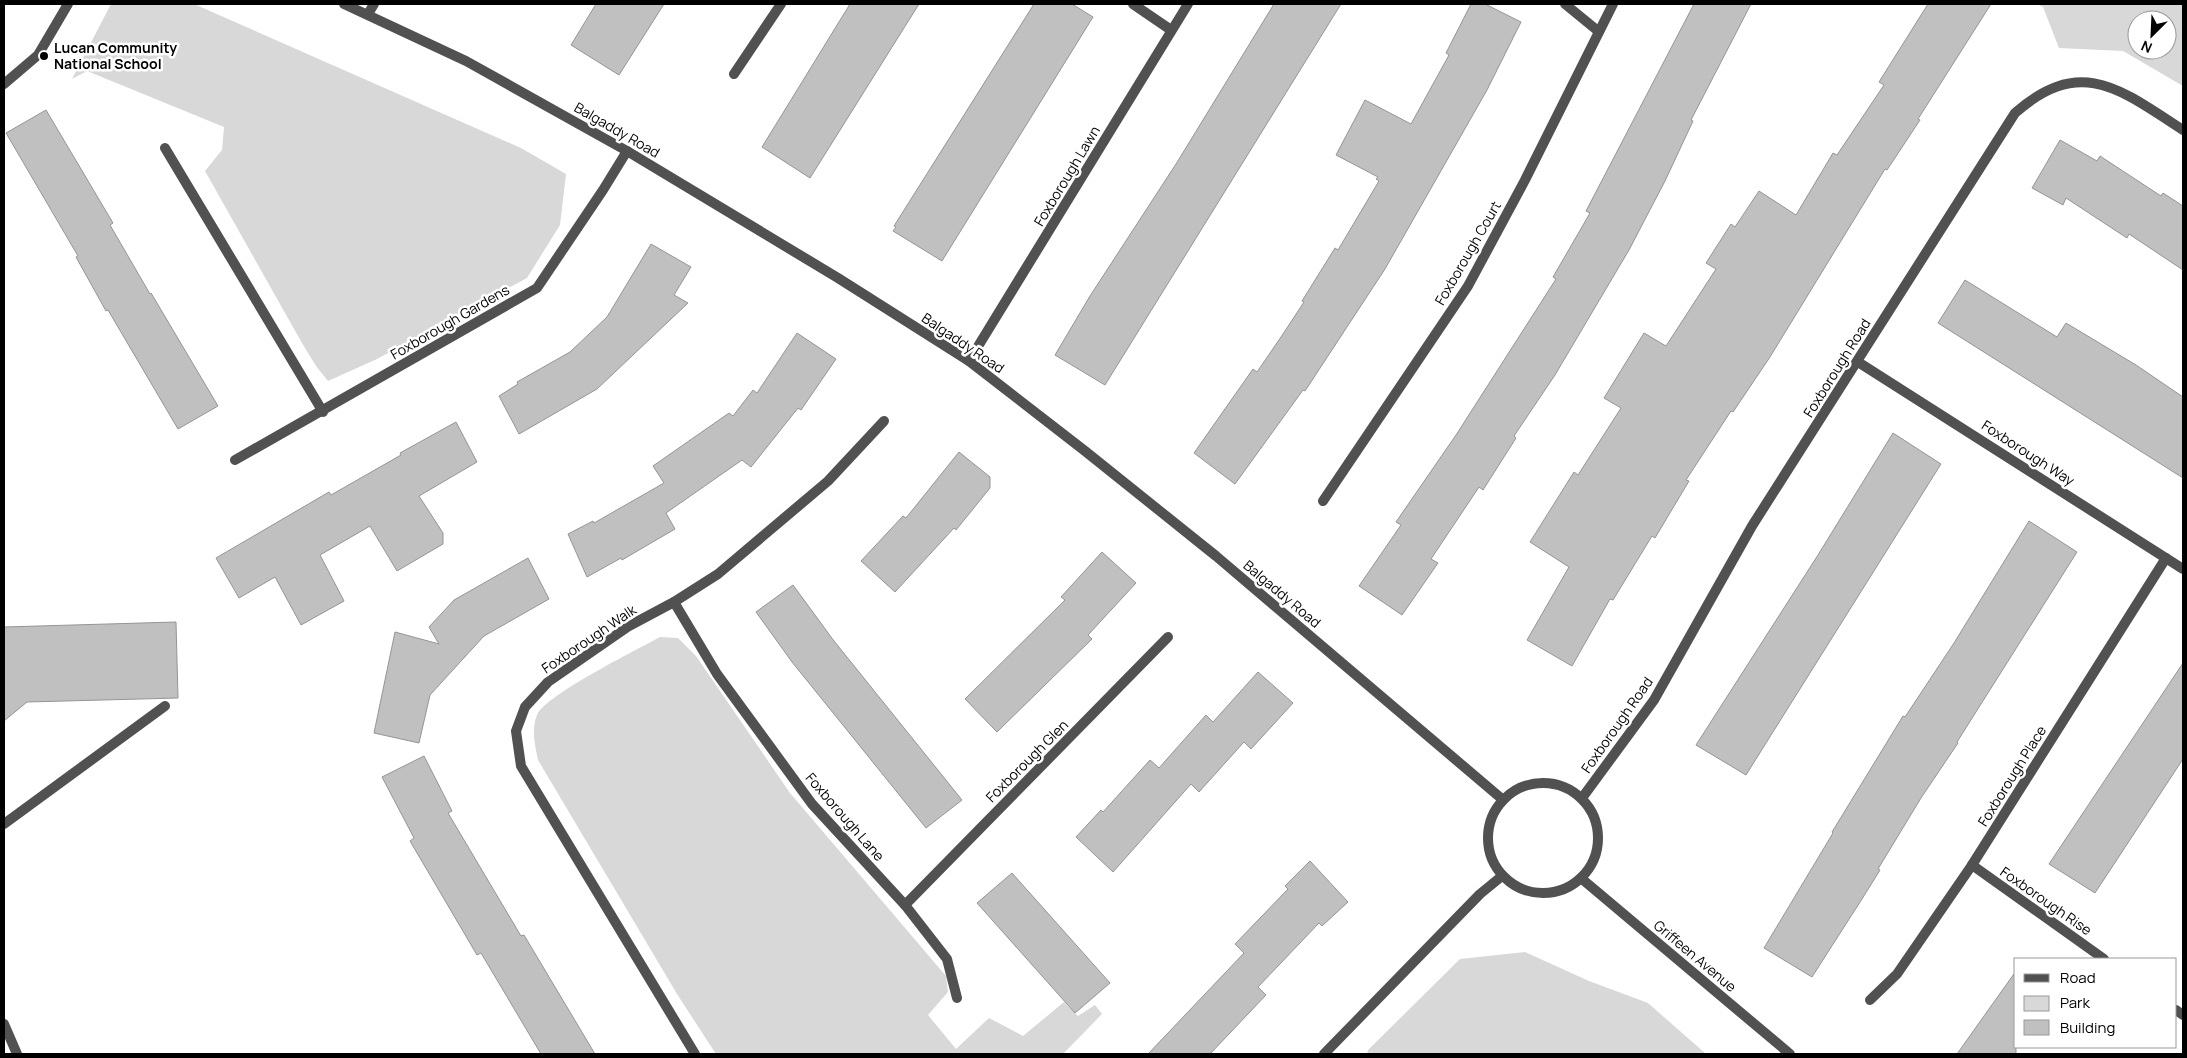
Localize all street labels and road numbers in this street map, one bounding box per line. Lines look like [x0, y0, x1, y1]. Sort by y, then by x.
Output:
street label: Balgaddy Road [571, 97, 663, 162]
street label: Foxborough Lawn [1029, 122, 1104, 229]
street label: Foxborough Court [1430, 197, 1505, 308]
street label: Foxborough Gardens [387, 280, 513, 363]
street label: Balgaddy Road [918, 308, 1008, 377]
street label: Foxborough Road [1799, 315, 1875, 421]
street label: Foxborough Way [1978, 415, 2079, 490]
street label: Balgaddy Road [1240, 556, 1325, 632]
street label: Foxborough Walk [538, 599, 641, 677]
street label: Foxborough Road [1576, 673, 1657, 776]
street label: Foxborough Glen [981, 715, 1072, 806]
street label: Foxborough Place [1973, 722, 2050, 830]
street label: Foxborough Lane [802, 768, 889, 865]
street label: Foxborough Rise [1997, 862, 2096, 939]
street label: Griffeen Avenue [1650, 915, 1741, 996]

